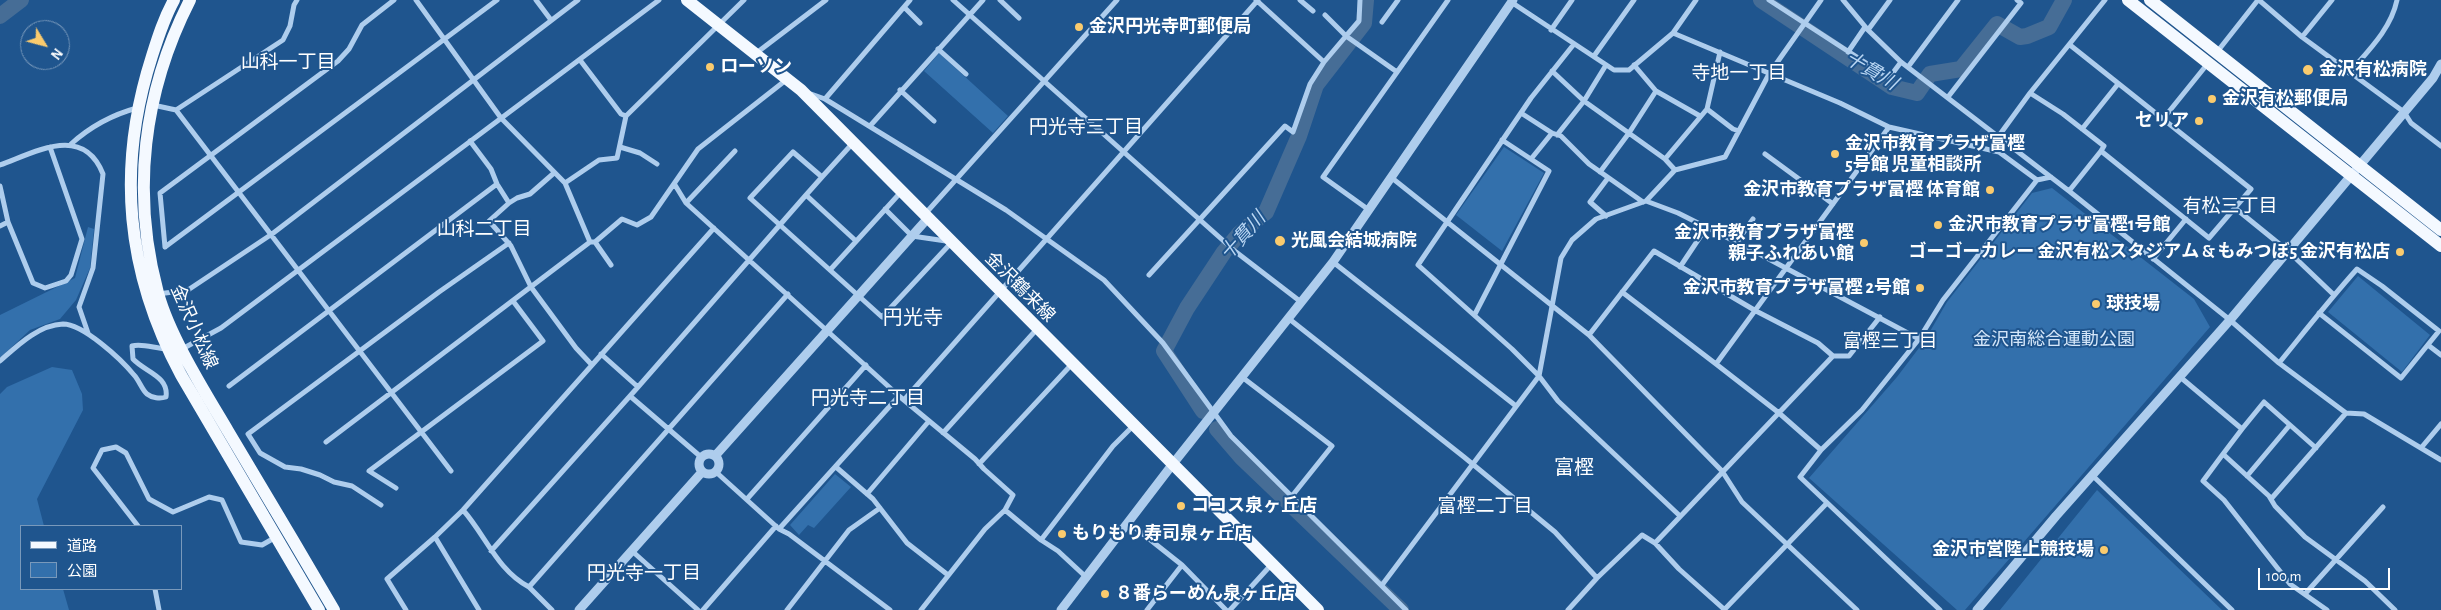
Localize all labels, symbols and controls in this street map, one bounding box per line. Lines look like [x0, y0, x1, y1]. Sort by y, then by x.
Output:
place label: 金沢円光寺町郵便局 [1089, 16, 1251, 38]
north arrow [20, 20, 70, 70]
marker: 金沢円光寺町郵便局 [1073, 21, 1085, 33]
text: N [48, 45, 65, 62]
water label: 十貫川 [1841, 47, 1901, 95]
district label: 山科一丁目 [241, 51, 335, 73]
place label: ローソン [720, 56, 792, 78]
place label: 金沢有松病院 [2319, 59, 2427, 81]
marker: ローソン [704, 61, 716, 73]
district label: 寺地一丁目 [1692, 62, 1786, 84]
marker: 金沢有松病院 [2301, 63, 2315, 77]
place label: 金沢有松郵便局 [2222, 88, 2348, 110]
marker: 金沢有松郵便局 [2206, 93, 2218, 105]
place label: セリア [2135, 110, 2189, 132]
marker: セリア [2193, 115, 2205, 127]
district label: 円光寺三丁目 [1029, 116, 1143, 138]
place label: 金沢市教育プラザ富樫 5号館 児童相談所 [1845, 133, 2025, 176]
marker: 金沢市教育プラザ富樫 5号館 児童相談所 [1829, 148, 1841, 160]
place label: 金沢市教育プラザ富樫 体育館 [1743, 179, 1980, 201]
marker: 金沢市教育プラザ富樫 体育館 [1984, 184, 1996, 196]
district label: 有松三丁目 [2183, 195, 2277, 217]
water label: 十貫川 [1215, 207, 1271, 265]
place label: 金沢市教育プラザ富樫1号館 [1948, 214, 2170, 236]
district label: 山科二丁目 [437, 218, 531, 240]
marker: 金沢市教育プラザ富樫1号館 [1932, 219, 1944, 231]
place label: 金沢市教育プラザ富樫 親子ふれあい館 [1674, 222, 1854, 264]
place label: 光風会結城病院 [1291, 230, 1417, 252]
marker: 光風会結城病院 [1273, 234, 1287, 248]
marker: 金沢市教育プラザ富樫 親子ふれあい館 [1858, 237, 1870, 249]
place label: ゴーゴーカレー 金沢有松スタジアム & もみつぼ5 金沢有松店 [1909, 241, 2390, 263]
marker: ゴーゴーカレー 金沢有松スタジアム & もみつぼ5 金沢有松店 [2394, 246, 2406, 258]
street label: 金沢鶴来線 [981, 248, 1059, 326]
place label: 金沢市教育プラザ富樫 2号館 [1683, 277, 1910, 299]
street label: 金沢小松線 [166, 281, 222, 373]
marker: 金沢市教育プラザ富樫 2号館 [1914, 282, 1926, 294]
place label: 球技場 [2106, 293, 2160, 315]
marker: 球技場 [2090, 298, 2102, 310]
district label: 円光寺 [883, 306, 943, 330]
park label: 金沢南総合運動公園 [1973, 329, 2135, 351]
district label: 富樫三丁目 [1843, 330, 1937, 352]
district label: 円光寺二丁目 [811, 387, 925, 409]
district label: 富樫 [1554, 456, 1594, 480]
place label: ココス泉ヶ丘店 [1191, 495, 1317, 517]
district label: 富樫二丁目 [1438, 495, 1532, 517]
marker: ココス泉ヶ丘店 [1175, 500, 1187, 512]
place label: もりもり寿司泉ヶ丘店 [1072, 523, 1252, 545]
legend [20, 525, 182, 590]
marker: もりもり寿司泉ヶ丘店 [1056, 528, 1068, 540]
text: 道路 [67, 539, 97, 554]
place label: 金沢市営陸上競技場 [1932, 539, 2094, 561]
marker: 金沢市営陸上競技場 [2098, 544, 2110, 556]
scale bar [2261, 558, 2394, 590]
district label: 円光寺一丁目 [587, 562, 701, 584]
text: 公園 [67, 564, 97, 579]
text: 100 m [2266, 569, 2301, 584]
place label: ８番らーめん泉ヶ丘店 [1115, 583, 1295, 605]
marker: ８番らーめん泉ヶ丘店 [1099, 588, 1111, 600]

